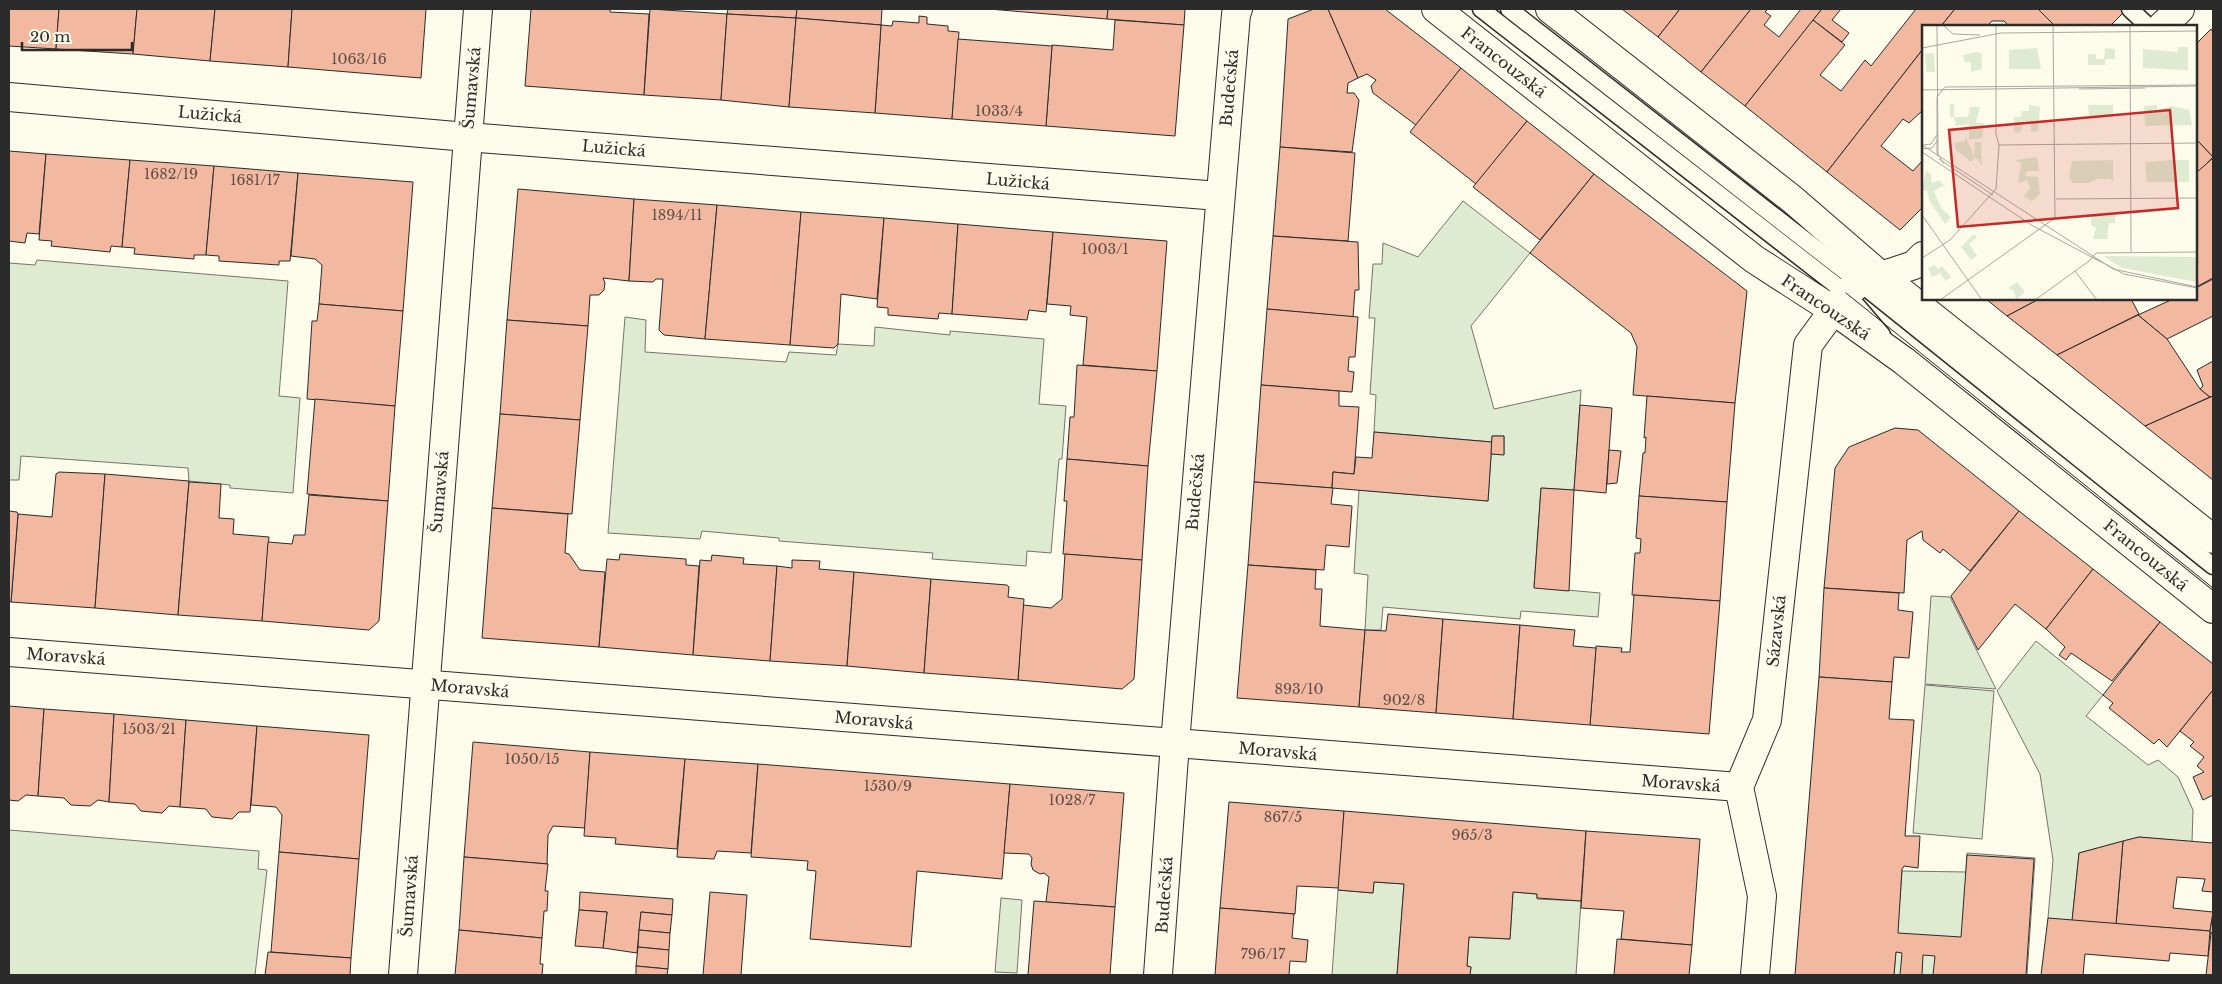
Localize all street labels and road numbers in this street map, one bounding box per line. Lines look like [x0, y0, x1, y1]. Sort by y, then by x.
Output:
street label: Francouzská [1457, 22, 1551, 102]
street label: Šumavská [457, 46, 485, 130]
street label: Budečská [1216, 48, 1242, 127]
street label: Lužická [177, 101, 243, 127]
street label: Lužická [581, 135, 647, 161]
street label: Lužická [985, 168, 1051, 194]
street label: Francouzská [1778, 270, 1874, 344]
street label: Šumavská [425, 450, 453, 534]
street label: Budečská [1182, 452, 1208, 531]
street label: Francouzská [2100, 515, 2192, 595]
street label: Sázavská [1762, 594, 1790, 668]
street label: Moravská [26, 643, 106, 669]
street label: Moravská [430, 675, 510, 701]
street label: Moravská [834, 707, 914, 733]
street label: Moravská [1238, 738, 1318, 764]
street label: Moravská [1641, 770, 1721, 796]
street label: Šumavská [396, 854, 422, 938]
street label: Budečská [1151, 856, 1177, 934]

